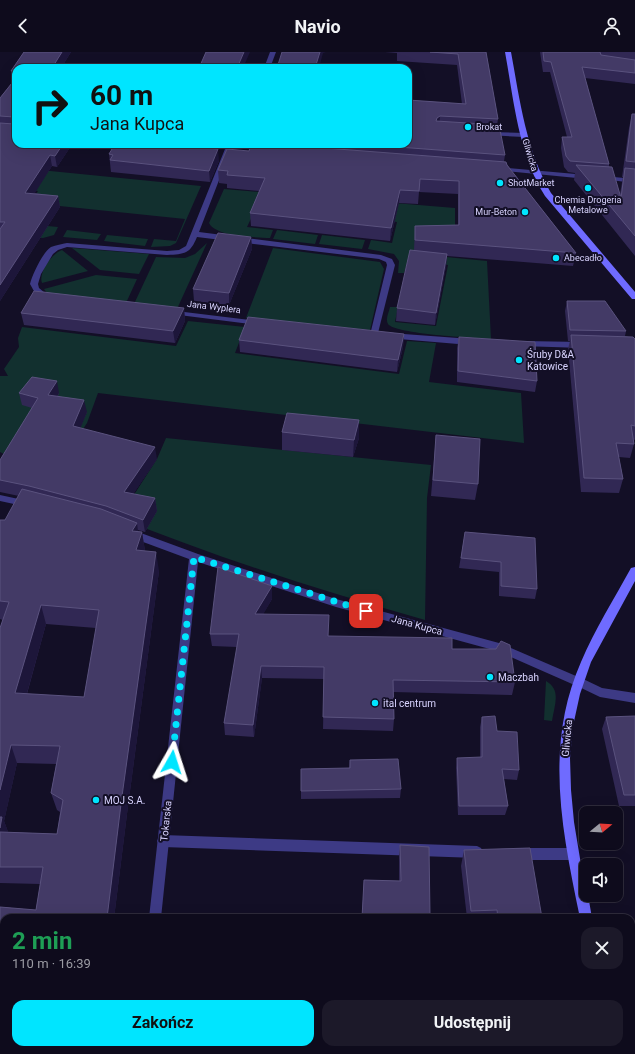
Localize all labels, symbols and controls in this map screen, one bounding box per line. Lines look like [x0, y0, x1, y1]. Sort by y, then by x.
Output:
icon: back [12, 15, 34, 37]
icon: person [601, 15, 623, 37]
text: Navio [294, 16, 341, 37]
text: 60 m [90, 79, 153, 112]
icon: right [24, 80, 76, 132]
text: Jana Kupca [90, 113, 184, 134]
marker: Brokat [463, 122, 473, 132]
place label: Brokat [476, 122, 502, 132]
street label: Gliwicka [520, 137, 540, 173]
marker: ShotMarket [495, 178, 505, 188]
place label: ShotMarket [508, 178, 554, 188]
marker: Chemia Drogeria Metalowe [583, 183, 593, 193]
place label: Chemia Drogeria Metalowe [555, 195, 621, 215]
place label: Mur-Beton [475, 207, 517, 217]
marker: Mur-Beton [520, 207, 530, 217]
marker: Abecadło [551, 253, 561, 263]
place label: Abecadło [564, 253, 602, 263]
street label: Jana Wyplera [187, 299, 241, 315]
place label: Śruby D&A Katowice [527, 348, 574, 372]
marker: Śruby D&A Katowice [514, 355, 524, 365]
pin [349, 594, 383, 628]
icon: arrive [355, 600, 377, 622]
street label: Jana Kupca [390, 613, 444, 637]
marker: Maczbah [485, 672, 495, 682]
place label: Maczbah [498, 672, 539, 683]
marker: ital centrum [370, 698, 380, 708]
place label: ital centrum [383, 698, 436, 709]
street label: Gliwicka [560, 719, 574, 757]
position arrow [151, 741, 193, 783]
marker: MOJ S.A. [91, 795, 101, 805]
place label: MOJ S.A. [104, 795, 145, 806]
street label: Tokarska [158, 800, 174, 842]
north arrow [579, 806, 623, 850]
map controls [579, 806, 623, 902]
button: sound [579, 858, 623, 902]
text: 2 min [12, 927, 72, 955]
button: close [581, 927, 623, 969]
text: 110 m · 16:39 [12, 956, 91, 971]
button: Zakończ [12, 1000, 314, 1046]
button: Udostępnij [322, 1000, 623, 1046]

